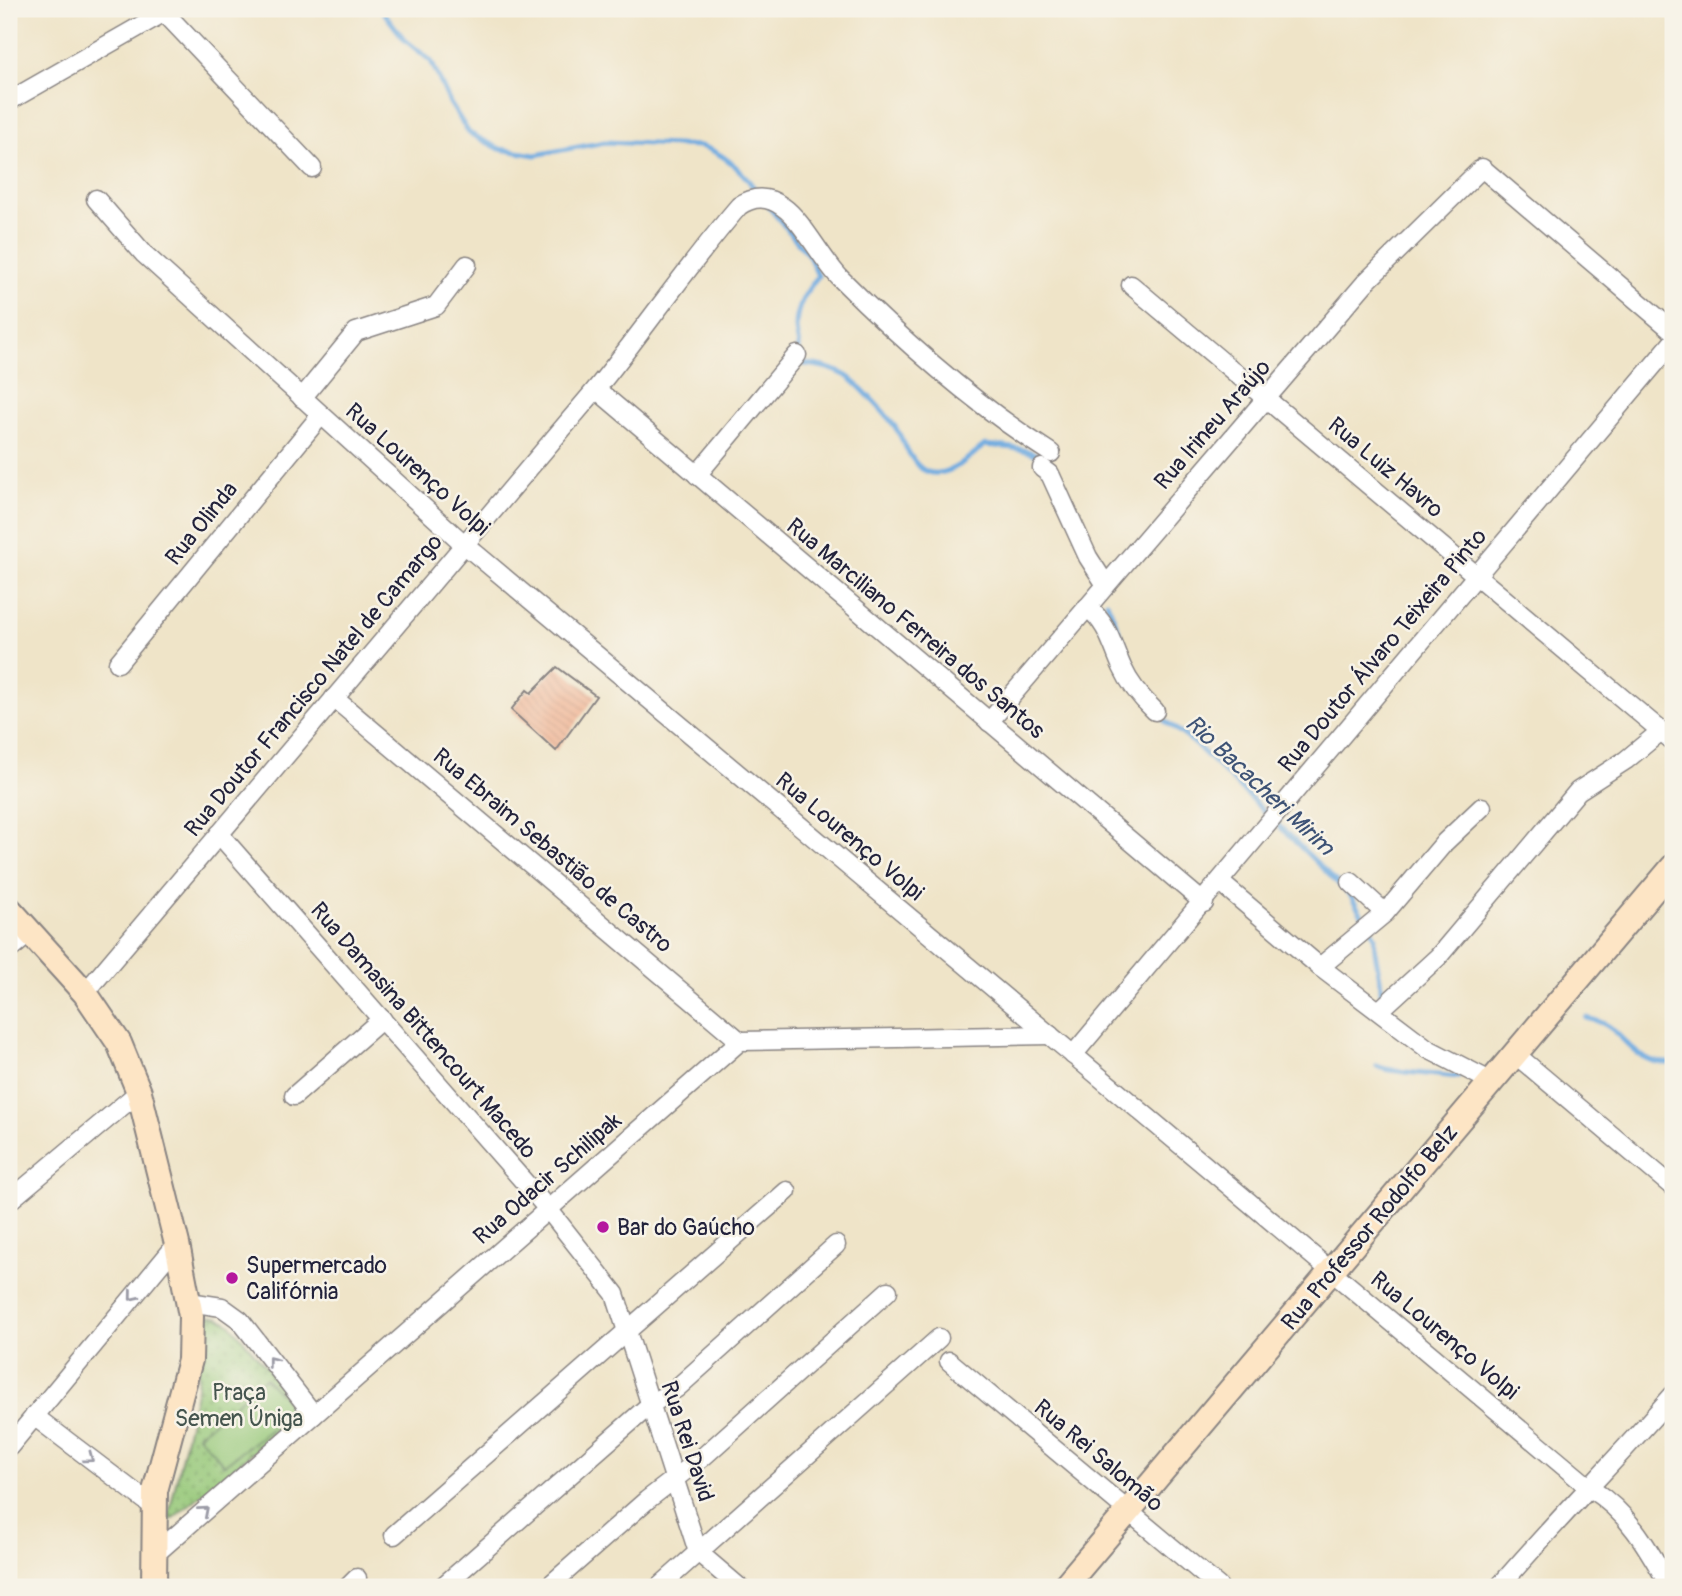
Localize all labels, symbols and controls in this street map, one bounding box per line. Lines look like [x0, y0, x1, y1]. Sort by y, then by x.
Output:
street label: Rua Irineu Araújo [1148, 353, 1277, 496]
street label: Rua Lourenço Volpi [339, 397, 496, 542]
street label: Rua Luiz Havro [1322, 411, 1449, 524]
street label: Rua Olinda [159, 476, 244, 571]
street label: Rua Marciliano Ferreira dos Santos [781, 512, 1051, 745]
street label: Rua Doutor Álvaro Teixeira Pinto [1272, 522, 1493, 778]
street label: Rua Doutor Francisco Natel de Camargo [178, 528, 449, 843]
water label: Rio Bacacheri Mirim [1179, 709, 1341, 863]
street label: Rua Ebraim Sebastião de Castro [427, 742, 678, 959]
street label: Rua Lourenço Volpi [770, 766, 930, 907]
street label: Rua Damasina Bittencourt Macedo [304, 896, 543, 1165]
street label: Rua Odacir Schilipak [467, 1106, 628, 1251]
street label: Rua Professor Rodolfo Belz [1275, 1118, 1464, 1336]
place label: Bar do Gaúcho [617, 1213, 755, 1242]
marker: Bar do Gaúcho [595, 1219, 611, 1235]
place label: Supermercado Califórnia [246, 1251, 387, 1306]
street label: Rua Lourenço Volpi [1365, 1265, 1525, 1406]
marker: Supermercado Califórnia [224, 1270, 240, 1286]
one-way arrow [129, 1288, 141, 1301]
one-way arrow [268, 1356, 281, 1368]
street label: Rua Rei David [654, 1377, 721, 1505]
park label: Praça Semen Úniga [175, 1378, 303, 1433]
street label: Rua Rei Salomão [1028, 1393, 1169, 1518]
one-way arrow [81, 1449, 94, 1462]
one-way arrow [196, 1507, 209, 1520]

